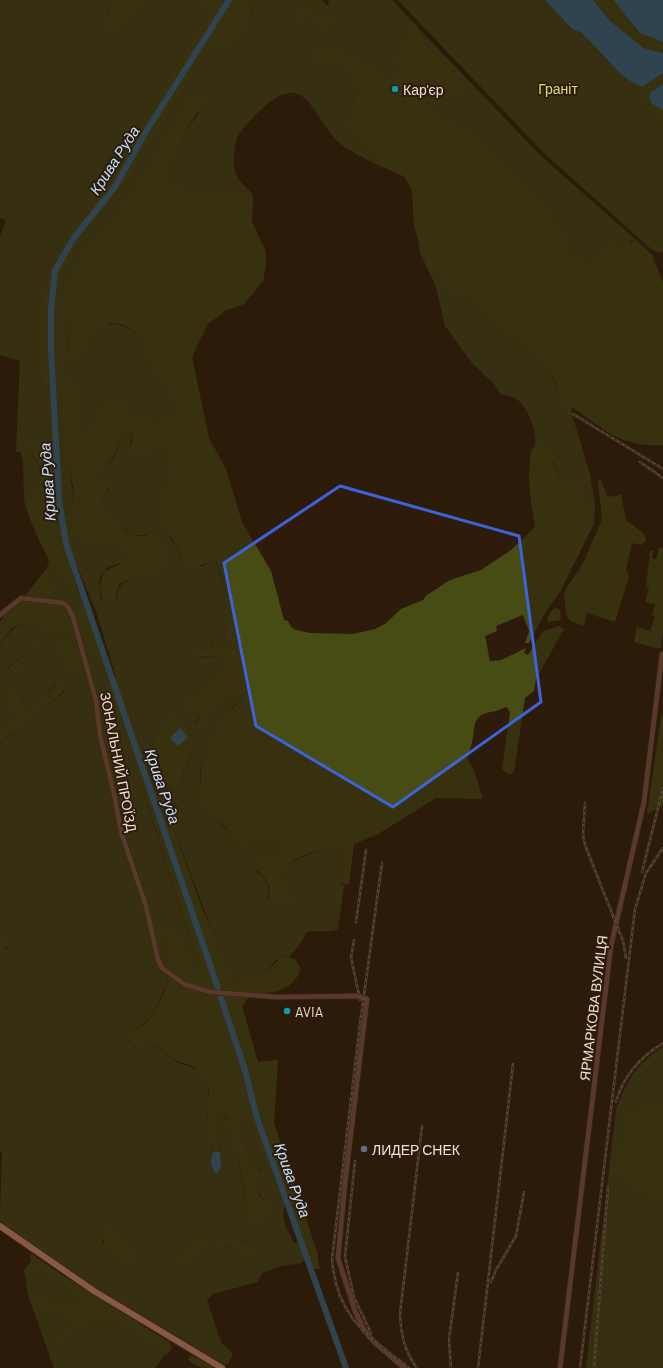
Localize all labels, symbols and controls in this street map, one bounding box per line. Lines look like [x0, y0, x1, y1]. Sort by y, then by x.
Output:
park label: Граніт [538, 80, 578, 97]
place label: Кар'єр [403, 81, 444, 98]
marker: Кар'єр [390, 84, 400, 94]
water label: Крива Руда [85, 122, 143, 198]
water label: Крива Руда [35, 442, 59, 522]
street label: ЗОНАЛЬНИЙ ПРОЇЗД [97, 691, 141, 834]
water label: Крива Руда [142, 746, 184, 826]
street label: ЯРМАРКОВА ВУЛИЦЯ [576, 934, 610, 1082]
place label: AVIA [295, 1003, 324, 1020]
marker: AVIA [282, 1006, 292, 1016]
water label: Крива Руда [271, 1140, 315, 1220]
place label: ЛИДЕР СНЕК [372, 1141, 461, 1158]
marker: ЛИДЕР СНЕК [359, 1144, 369, 1154]

